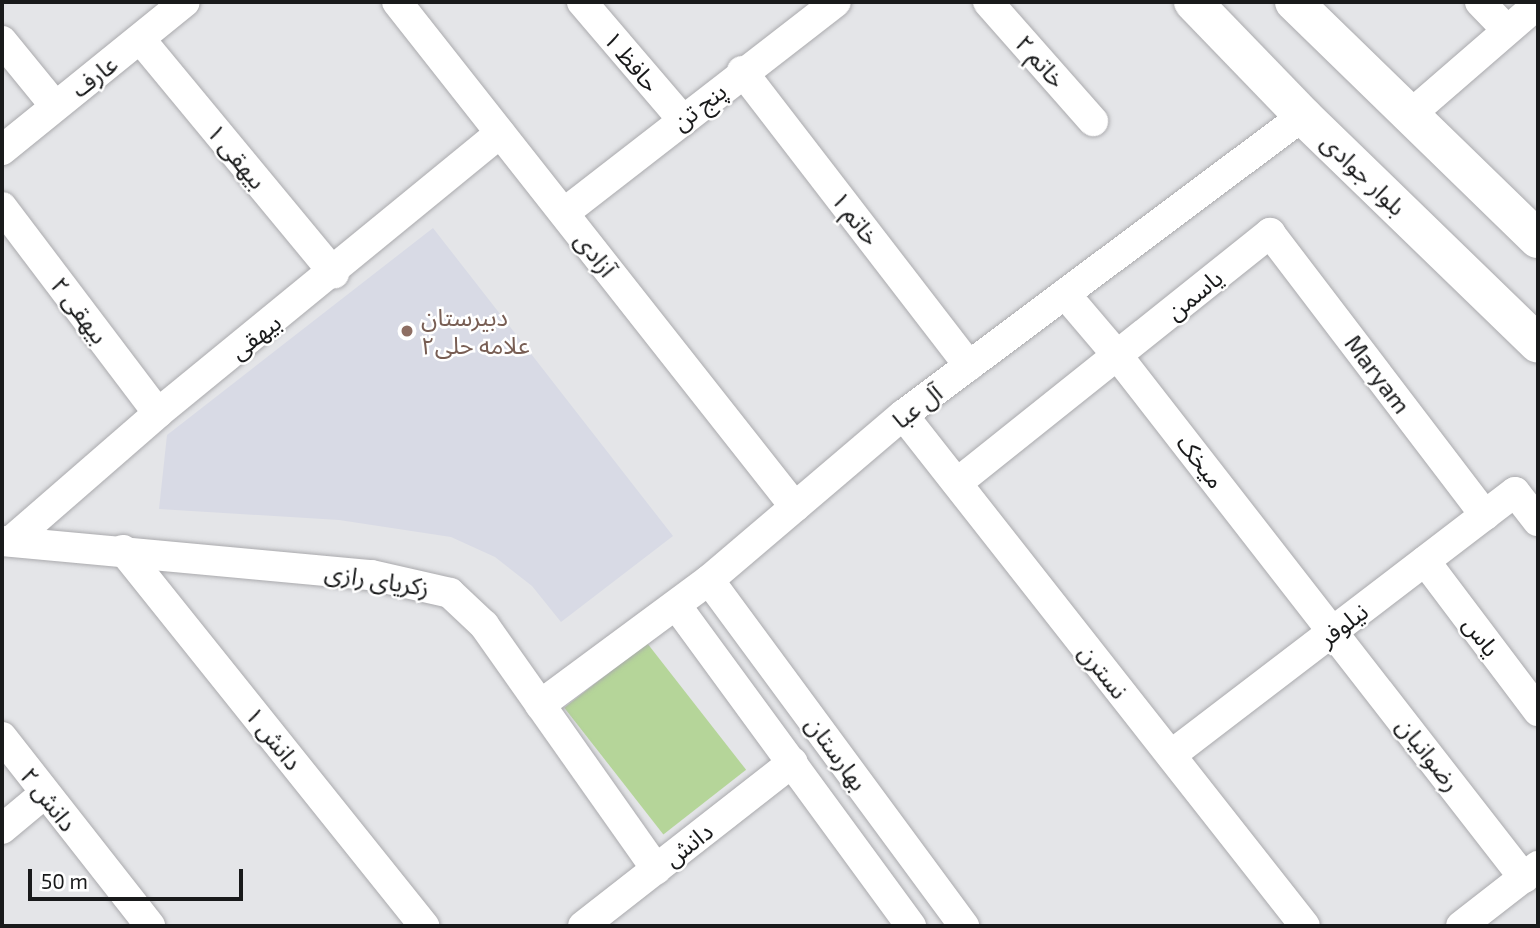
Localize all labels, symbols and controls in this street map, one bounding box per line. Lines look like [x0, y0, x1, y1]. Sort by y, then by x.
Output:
street label: حافظ ۱ [598, 25, 666, 97]
street label: خاتم ۲ [1010, 29, 1072, 93]
street label: عارف [65, 49, 123, 103]
street label: پنج تن [666, 76, 732, 136]
street label: بیهقی ۱ [201, 118, 273, 194]
street label: بلوار جوادی [1316, 127, 1412, 221]
street label: خاتم ۱ [826, 185, 886, 251]
street label: آزادی [569, 226, 623, 282]
street label: یاسمن [1160, 263, 1228, 325]
street label: بیهقی ۲ [46, 271, 114, 349]
place label: دبیرستان علامه حلی۲ [421, 303, 530, 359]
street label: بیهقی [224, 307, 286, 365]
marker: دبیرستان علامه حلی۲ [399, 323, 415, 339]
street label: Maryam [1339, 329, 1417, 419]
street label: آل عبا [886, 378, 948, 434]
street label: میخک [1171, 428, 1231, 494]
street label: زکریای رازی [323, 557, 431, 601]
street label: نیلوفر [1313, 596, 1373, 652]
street label: یاس [1458, 610, 1506, 662]
street label: نسترن [1074, 638, 1134, 704]
street label: دانش ۱ [240, 701, 308, 775]
street label: بهارستان [800, 710, 874, 796]
street label: رضوانیان [1391, 711, 1467, 797]
street label: دانش ۲ [15, 761, 83, 837]
street label: دانش [658, 816, 718, 872]
scale bar [32, 855, 247, 899]
text: 50 m [41, 868, 88, 893]

